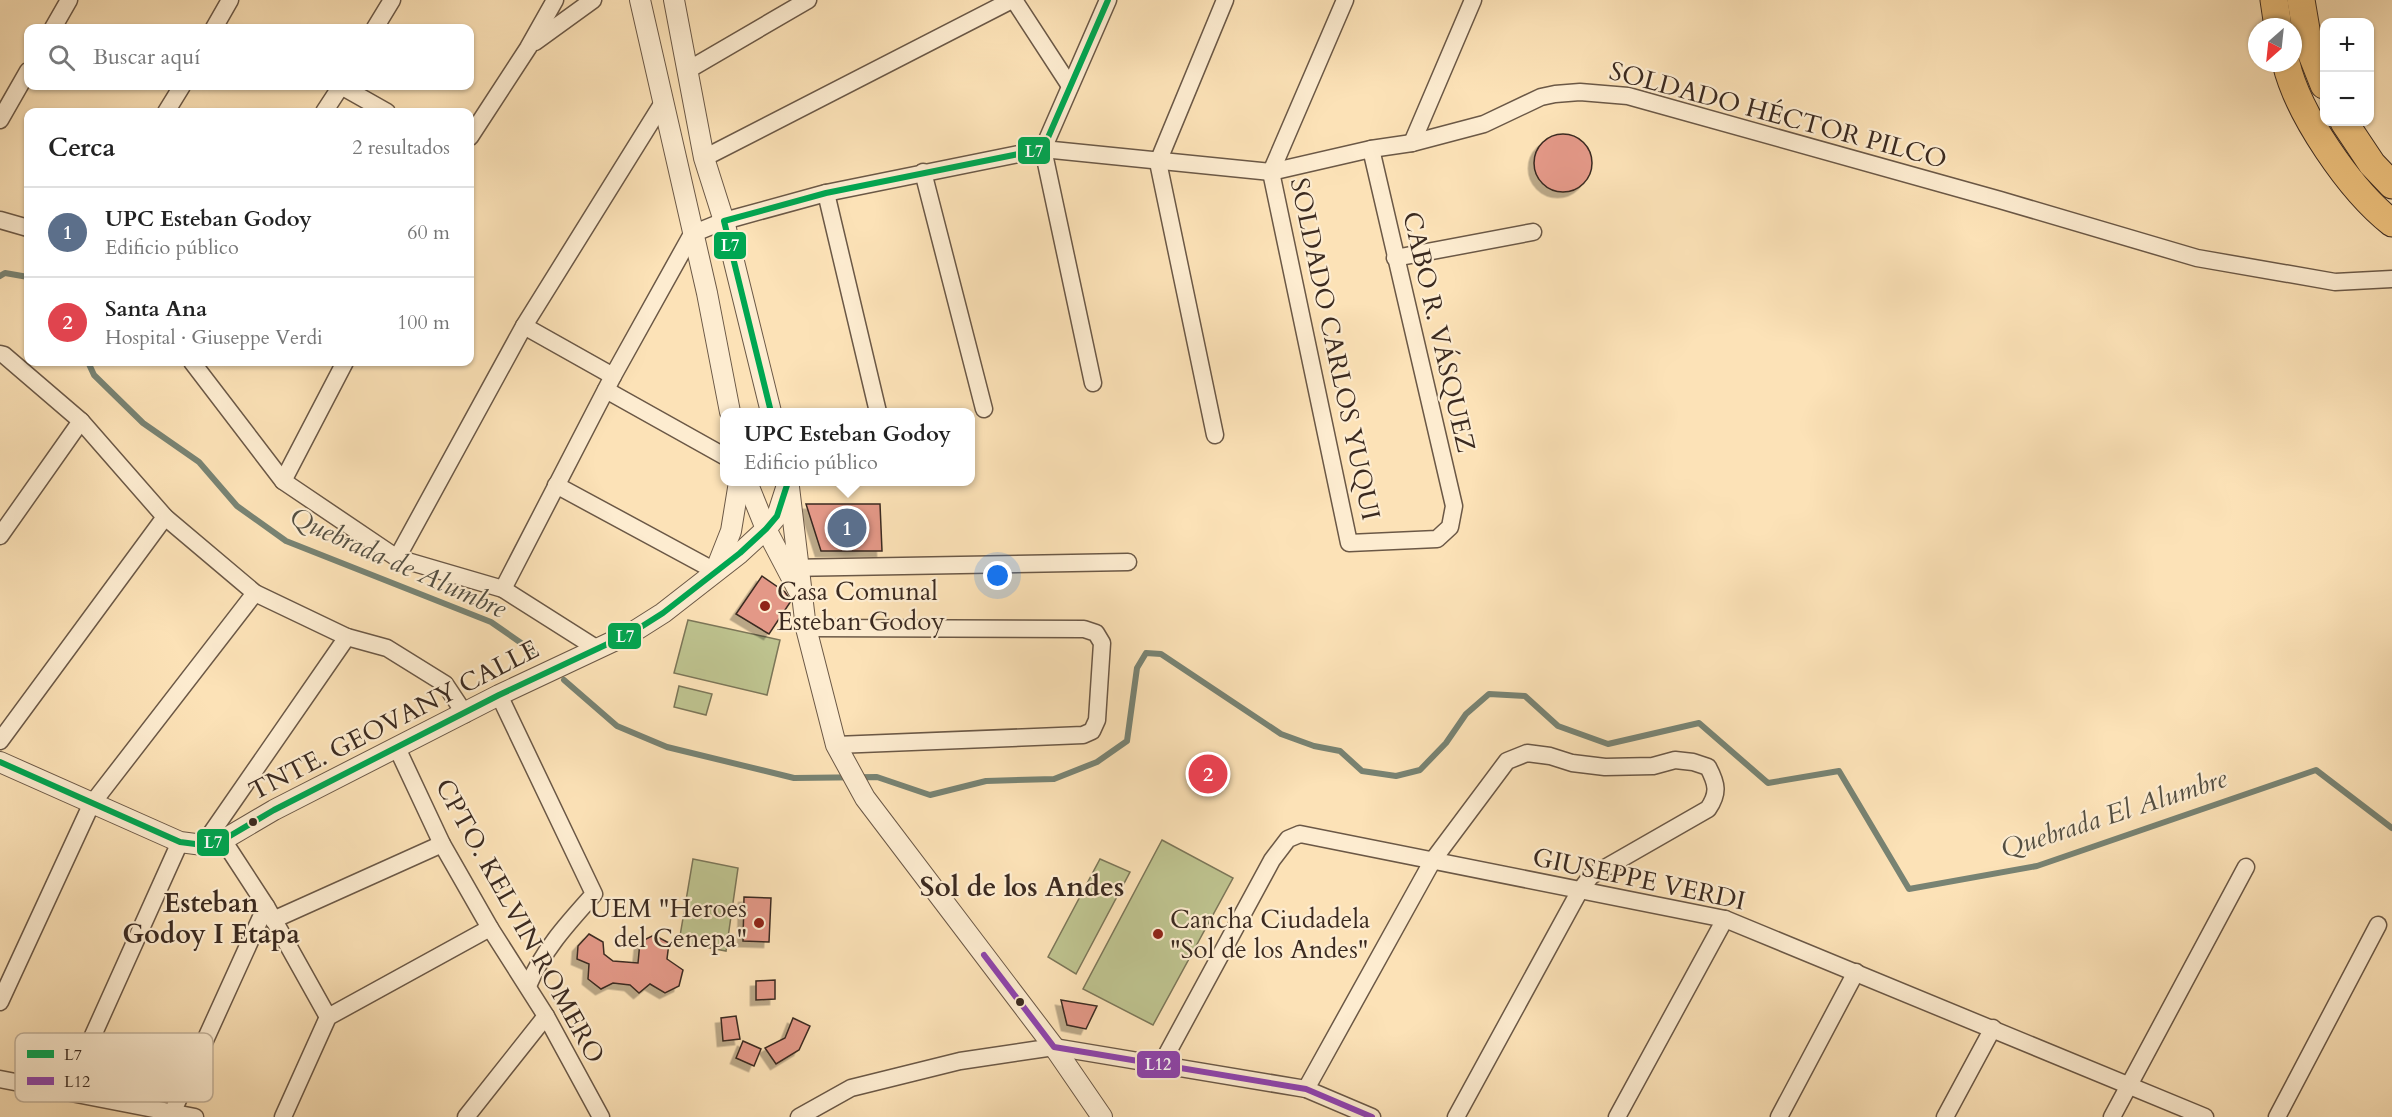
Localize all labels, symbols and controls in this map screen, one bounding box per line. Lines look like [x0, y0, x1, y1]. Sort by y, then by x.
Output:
north arrow [2248, 18, 2302, 72]
map controls [2320, 18, 2374, 126]
button: + [2320, 18, 2374, 72]
search box [24, 24, 474, 90]
icon: search [45, 41, 78, 74]
text: Buscar aquí [93, 42, 200, 72]
street label: SOLDADO HÉCTOR PILCO [1605, 53, 1951, 177]
button: − [2320, 72, 2374, 126]
text: Cerca [48, 130, 115, 165]
text: 2 resultados [352, 134, 450, 161]
line badge: L7 [1017, 136, 1051, 165]
text: L7 [1025, 141, 1043, 163]
street label: SOLDADO CARLOS YUQUI [1282, 175, 1388, 523]
text: UPC Esteban Godoy [105, 204, 312, 234]
street label: CABO R. VÁSQUEZ [1394, 208, 1484, 456]
text: 1 [62, 219, 73, 246]
text: 60 m [407, 219, 450, 246]
line badge: L7 [713, 231, 747, 260]
text: Edificio público [105, 234, 239, 261]
text: L7 [721, 235, 739, 257]
text: Santa Ana [105, 294, 207, 324]
text: 2 [62, 309, 73, 336]
text: 100 m [397, 309, 450, 336]
text: Hospital · Giuseppe Verdi [105, 324, 323, 351]
popup [720, 408, 975, 486]
text: UPC Esteban Godoy [744, 419, 951, 449]
text: Edificio público [744, 449, 878, 476]
water label: Quebrada de Alumbre [284, 499, 513, 628]
pin: 1 [828, 506, 866, 550]
your location [983, 561, 1012, 590]
place label: Casa Comunal Esteban Godoy [777, 574, 945, 639]
marker: Casa Comunal Esteban Godoy [758, 599, 772, 613]
line badge: L7 [607, 622, 642, 650]
text: L7 [616, 626, 634, 648]
street label: TNTE. GEOVANY CALLE [243, 632, 545, 808]
pin: 2 [1188, 752, 1228, 796]
water label: Quebrada El Alumbre [1996, 760, 2232, 868]
street label: CPTO. KELVIN ROMERO [427, 773, 613, 1069]
unlabelled marker [247, 816, 259, 828]
line badge: L7 [196, 828, 230, 857]
text: L7 [204, 832, 222, 854]
street label: GIUSEPPE VERDI [1529, 839, 1749, 919]
district label: Sol de los Andes [920, 868, 1124, 906]
district label: Esteban Godoy I Etapa [122, 885, 300, 953]
place label: UEM "Heroes del Cenepa" [590, 891, 747, 956]
place label: Cancha Ciudadela "Sol de los Andes" [1170, 902, 1370, 967]
marker: UEM "Heroes del Cenepa" [752, 916, 766, 930]
marker: Cancha Ciudadela "Sol de los Andes" [1151, 927, 1165, 941]
unlabelled marker [1014, 996, 1026, 1008]
legend [15, 1033, 213, 1102]
text: L7 [64, 1044, 82, 1066]
line badge: L12 [1136, 1050, 1181, 1079]
text: L12 [1145, 1054, 1171, 1076]
text: L12 [64, 1071, 90, 1093]

